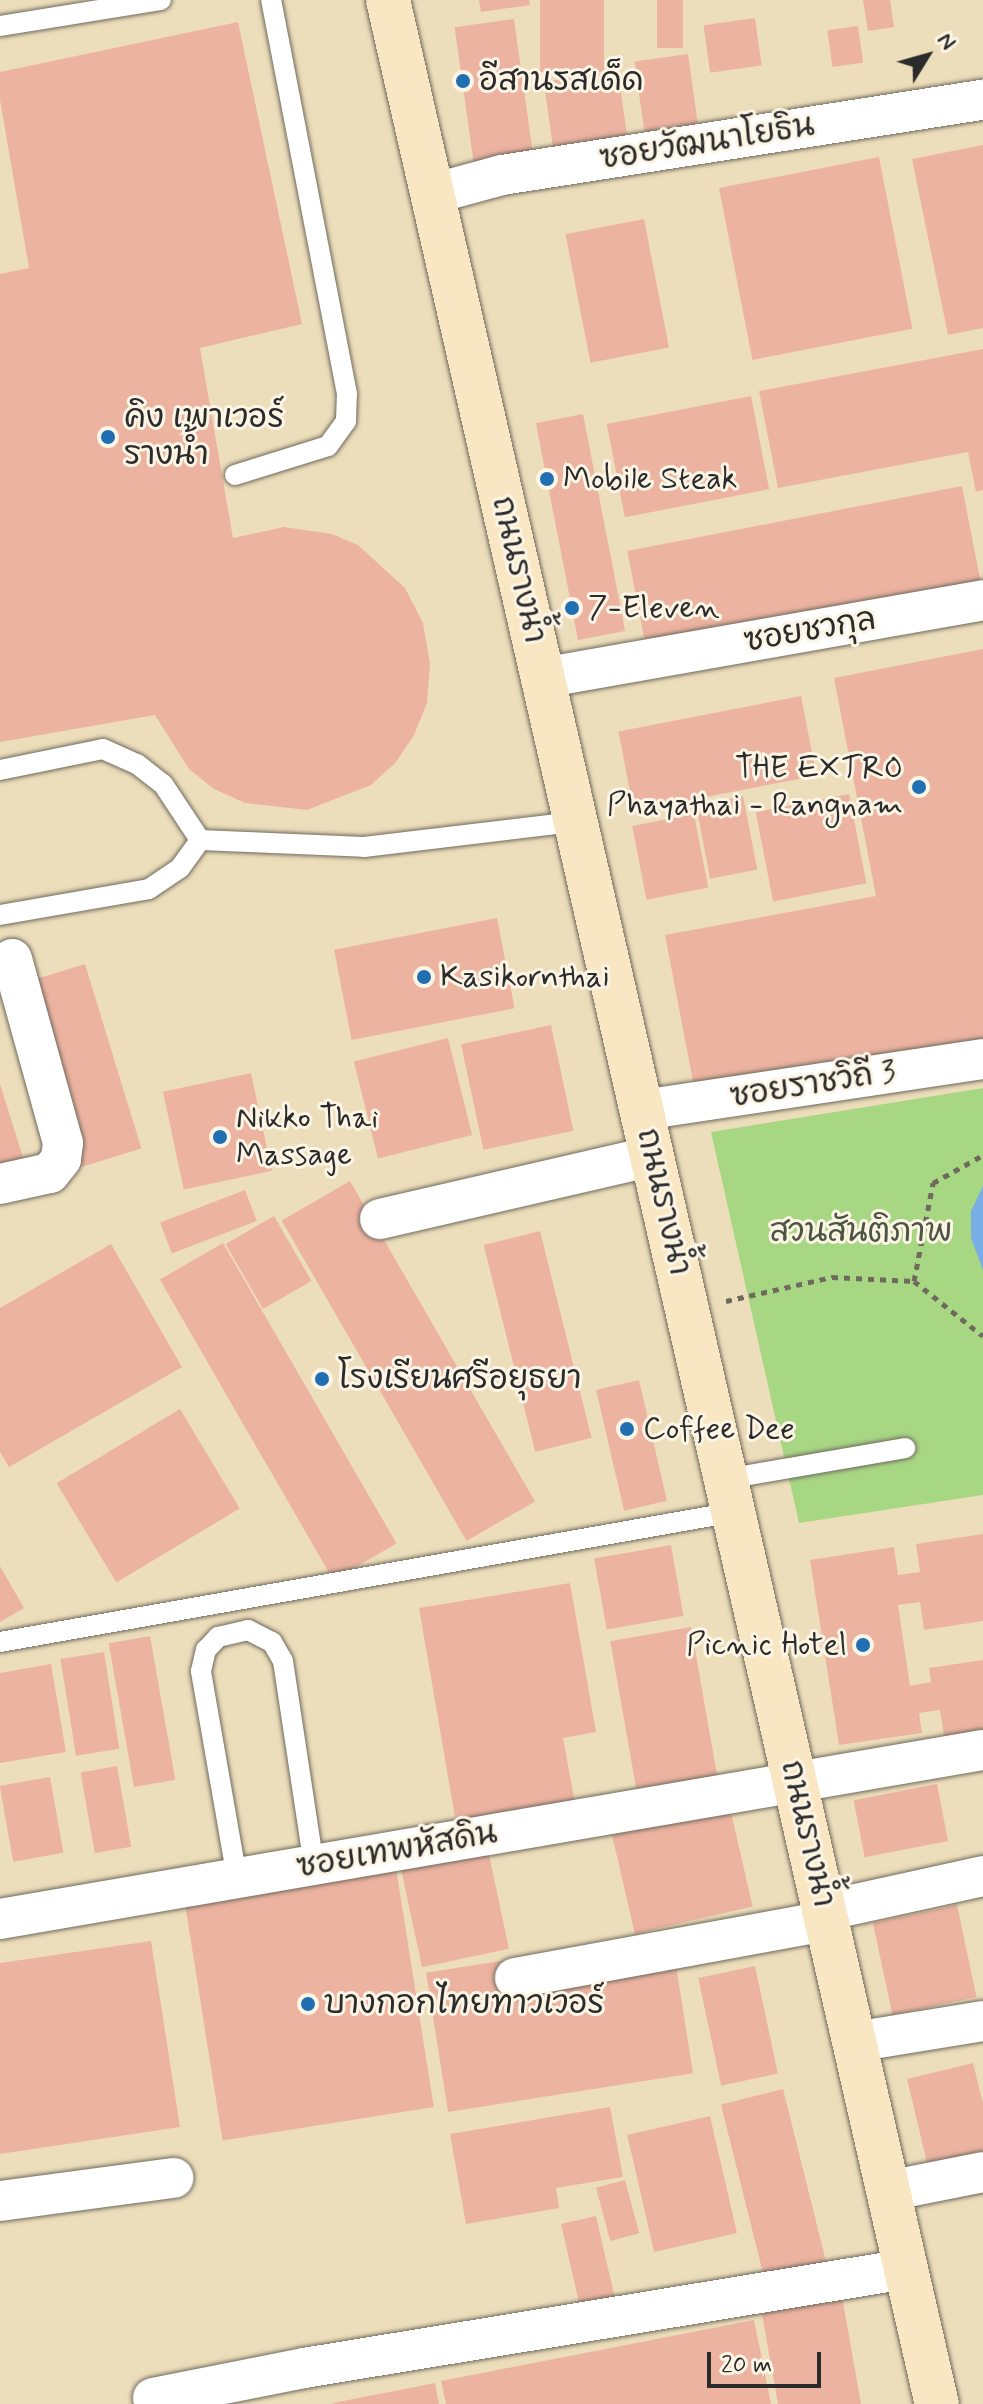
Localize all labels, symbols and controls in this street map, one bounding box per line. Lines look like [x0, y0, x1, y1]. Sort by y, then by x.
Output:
north arrow [887, 16, 967, 96]
text: N [931, 27, 962, 56]
place label: อีสานรสเด็ด [479, 62, 644, 100]
marker: อีสานรสเด็ด [454, 72, 472, 90]
street label: ซอยวัฒนาโยธิน [597, 107, 817, 179]
place label: คิง เพาเวอร์ รางน้ำ [124, 400, 284, 475]
marker: คิง เพาเวอร์ รางน้ำ [99, 428, 117, 446]
place label: Mobile Steak [563, 460, 737, 498]
marker: Mobile Steak [538, 470, 556, 488]
street label: ถนนรางน้ำ [482, 493, 554, 647]
place label: 7-Eleven [588, 589, 720, 627]
marker: 7-Eleven [563, 599, 581, 617]
street label: ซอยชวกุล [741, 601, 879, 661]
place label: THE EXTRO Phayathai - Rangnam [607, 750, 903, 825]
marker: THE EXTRO Phayathai - Rangnam [910, 778, 928, 796]
place label: Kasikornthai [440, 958, 610, 996]
marker: Kasikornthai [415, 968, 433, 986]
street label: ซอยราชวิถี 3 [727, 1053, 899, 1117]
place label: Nikko Thai Massage [236, 1100, 376, 1175]
street label: ถนนรางน้ำ [627, 1125, 699, 1279]
marker: Nikko Thai Massage [211, 1128, 229, 1146]
park label: สวนสันติภาพ [770, 1213, 952, 1251]
place label: โรงเรียนศรีอยุธยา [338, 1360, 582, 1398]
marker: โรงเรียนศรีอยุธยา [313, 1370, 331, 1388]
place label: Coffee Dee [643, 1410, 795, 1448]
marker: Coffee Dee [618, 1420, 636, 1438]
place label: Picnic Hotel [688, 1626, 847, 1664]
marker: Picnic Hotel [854, 1636, 872, 1654]
street label: ถนนรางน้ำ [771, 1757, 843, 1911]
street label: ซอยเทพหัสดิน [294, 1814, 500, 1888]
place label: บางกอกไทยทาวเวอร์ [324, 1985, 604, 2023]
marker: บางกอกไทยทาวเวอร์ [299, 1995, 317, 2013]
scale bar [711, 2336, 825, 2386]
text: 20 m [721, 2350, 772, 2381]

